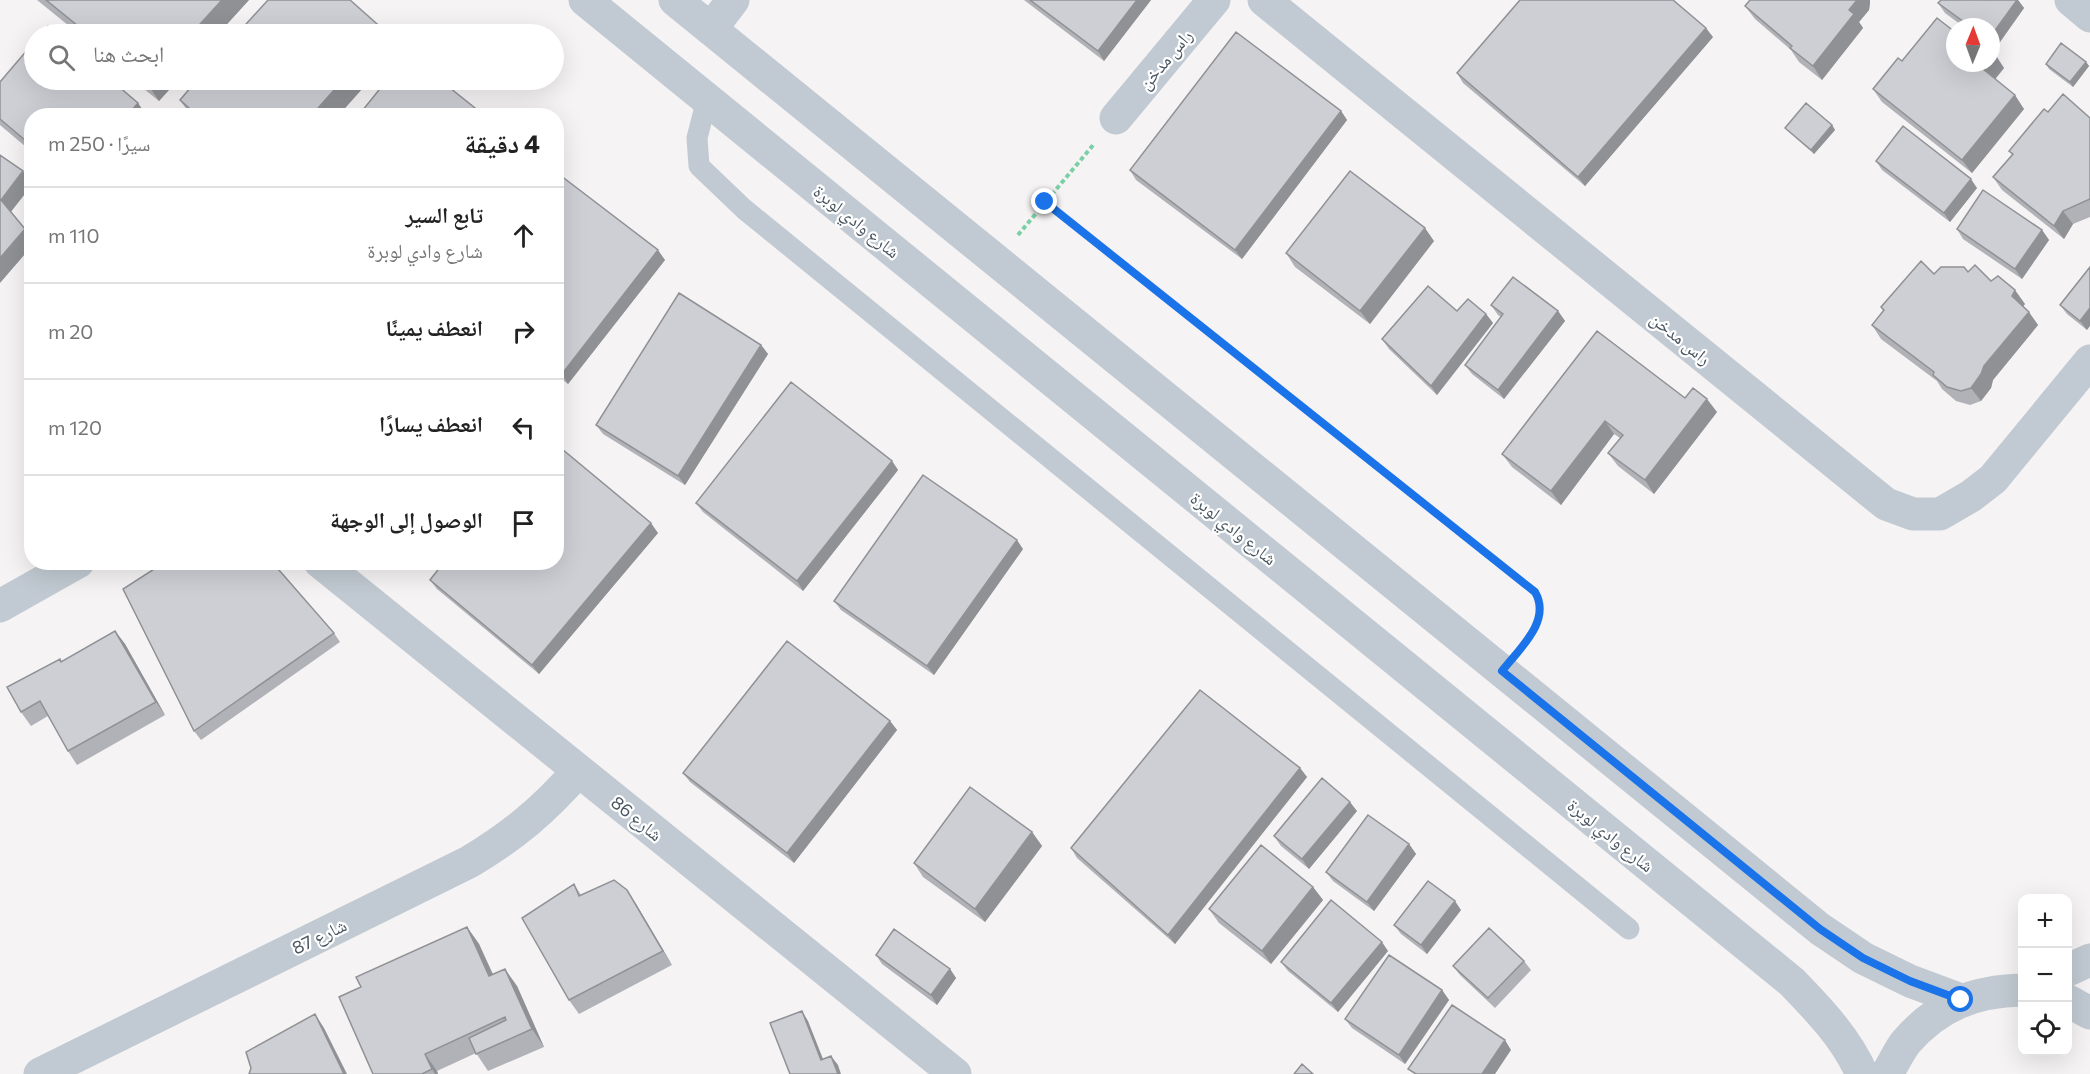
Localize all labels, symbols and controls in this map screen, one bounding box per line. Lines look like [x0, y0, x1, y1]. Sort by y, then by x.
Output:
north arrow [1946, 18, 2000, 72]
search box [24, 24, 564, 90]
street label: راس مدخن [1134, 24, 1197, 94]
text: ابحث هنا [93, 40, 164, 67]
icon: search [45, 41, 78, 74]
text: 4 دقيقة [464, 127, 540, 158]
text: سيرًا · 250 m [48, 131, 151, 155]
street label: شارع وادي لوبرة [807, 180, 904, 266]
route end [1031, 188, 1057, 214]
text: تابع السير [405, 201, 483, 228]
icon: ahead [507, 219, 540, 252]
text: 110 m [48, 223, 99, 247]
text: شارع وادي لوبرة [367, 238, 483, 262]
street label: راس مدخن [1646, 307, 1716, 370]
text: انعطف يمينًا [385, 314, 483, 341]
icon: right [507, 315, 540, 348]
text: 20 m [48, 319, 93, 343]
text: انعطف يسارًا [379, 410, 483, 437]
icon: left [507, 411, 540, 444]
text: 120 m [48, 415, 102, 439]
street label: شارع وادي لوبرة [1184, 487, 1281, 573]
text: الوصول إلى الوجهة [330, 506, 483, 533]
icon: arrive [507, 507, 540, 540]
street label: شارع 86 [606, 791, 667, 846]
street label: شارع وادي لوبرة [1561, 794, 1658, 880]
map controls [2018, 894, 2072, 1056]
button: + [2018, 894, 2072, 948]
street label: شارع 87 [288, 913, 350, 960]
button: − [2018, 948, 2072, 1002]
route start [1947, 986, 1973, 1012]
button: locate [2018, 1002, 2072, 1056]

